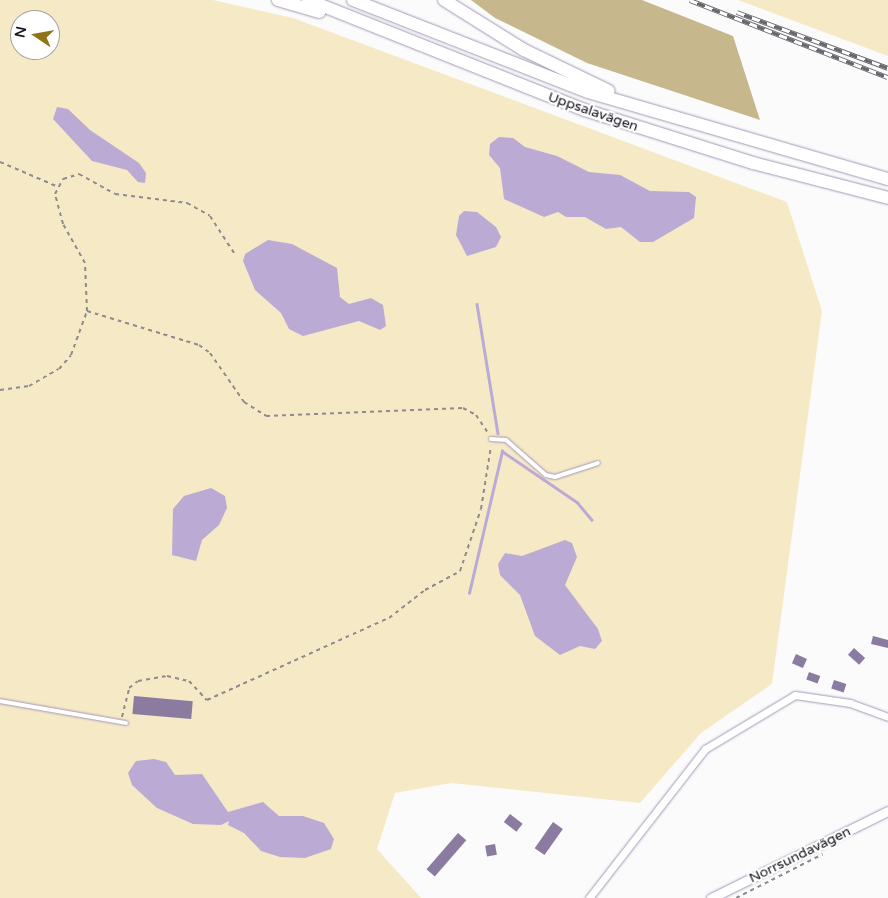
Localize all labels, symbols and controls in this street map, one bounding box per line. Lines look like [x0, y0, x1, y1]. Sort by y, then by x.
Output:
north arrow [10, 10, 60, 60]
text: N [11, 25, 30, 39]
street label: Uppsalavägen [546, 89, 640, 135]
street label: Norrsundavägen [746, 823, 854, 887]

